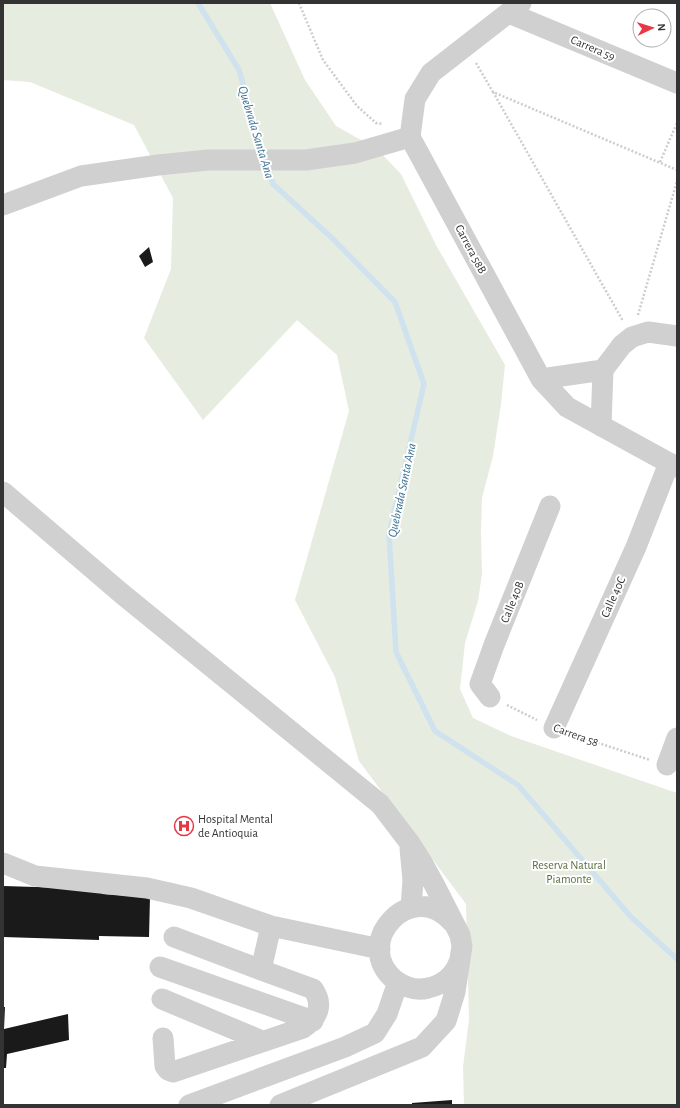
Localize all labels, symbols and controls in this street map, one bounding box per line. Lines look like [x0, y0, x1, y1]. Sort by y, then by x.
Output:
north arrow [632, 8, 672, 48]
text: N [656, 23, 667, 32]
street label: Carrera 59 [569, 33, 617, 63]
water label: Quebrada Santa Ana [235, 85, 276, 181]
street label: Carrera 58B [453, 223, 489, 275]
water label: Quebrada Santa Ana [386, 442, 419, 539]
street label: Calle 40C [599, 575, 627, 619]
street label: Calle 40B [498, 579, 526, 625]
street label: Carrera 58 [552, 721, 600, 749]
place label: Hospital Mental de Antioquia [198, 813, 273, 839]
hospital icon: Hospital Mental de Antioquia [173, 815, 195, 837]
park label: Reserva Natural Piamonte [532, 859, 606, 885]

